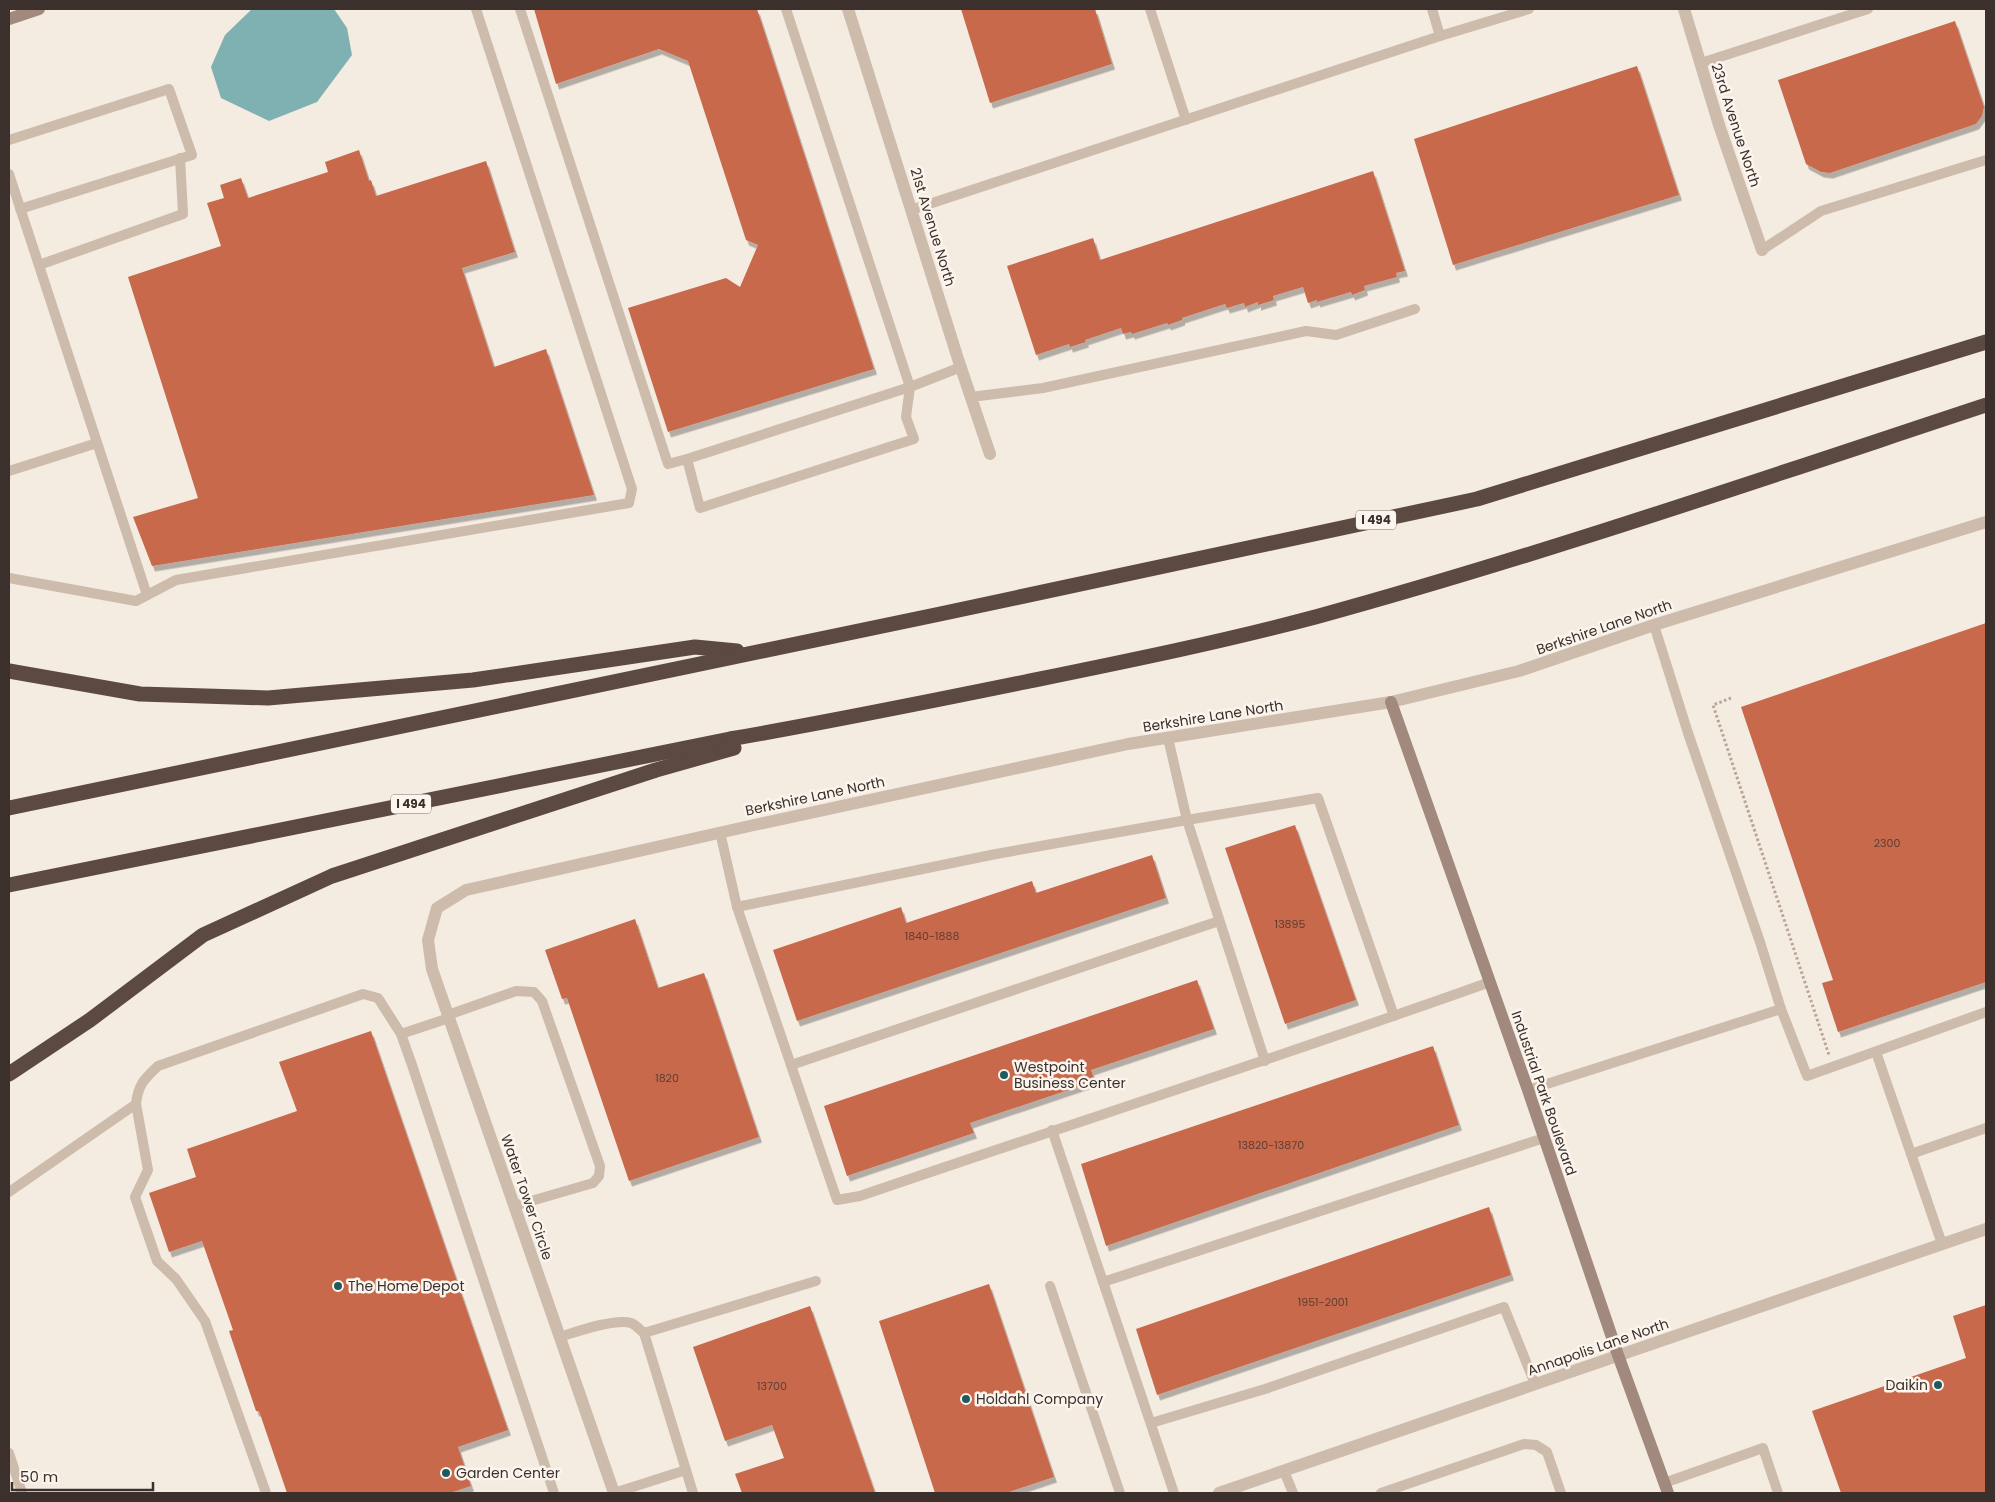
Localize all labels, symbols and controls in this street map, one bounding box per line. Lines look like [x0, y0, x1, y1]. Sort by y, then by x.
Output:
street label: 23rd Avenue North [1707, 61, 1765, 189]
street label: 21st Avenue North [905, 165, 961, 289]
road number: I 494 [1356, 510, 1396, 530]
street label: Berkshire Lane North [1534, 594, 1674, 660]
street label: Berkshire Lane North [1141, 695, 1285, 737]
street label: Berkshire Lane North [743, 771, 887, 821]
road number: I 494 [391, 794, 431, 814]
house number: 2300 [1874, 835, 1900, 851]
house number: 13895 [1275, 916, 1305, 932]
house number: 1840-1888 [905, 928, 959, 944]
street label: Industrial Park Boulevard [1506, 1008, 1582, 1178]
place label: Westpoint Business Center [1014, 1057, 1126, 1093]
marker: Westpoint Business Center [998, 1069, 1010, 1081]
house number: 1820 [655, 1070, 679, 1086]
street label: Water Tower Circle [496, 1132, 558, 1263]
house number: 13820-13870 [1238, 1137, 1304, 1153]
place label: The Home Depot [348, 1276, 465, 1296]
marker: The Home Depot [332, 1280, 344, 1292]
house number: 1951-2001 [1298, 1294, 1348, 1310]
street label: Annapolis Lane North [1525, 1313, 1671, 1381]
place label: Daikin [1886, 1375, 1928, 1395]
house number: 13700 [757, 1378, 787, 1394]
marker: Daikin [1932, 1379, 1944, 1391]
place label: Holdahl Company [976, 1389, 1103, 1409]
marker: Holdahl Company [960, 1393, 972, 1405]
scale bar [12, 1460, 154, 1492]
place label: Garden Center [456, 1463, 560, 1483]
text: 50 m [20, 1466, 58, 1487]
marker: Garden Center [440, 1467, 452, 1479]

